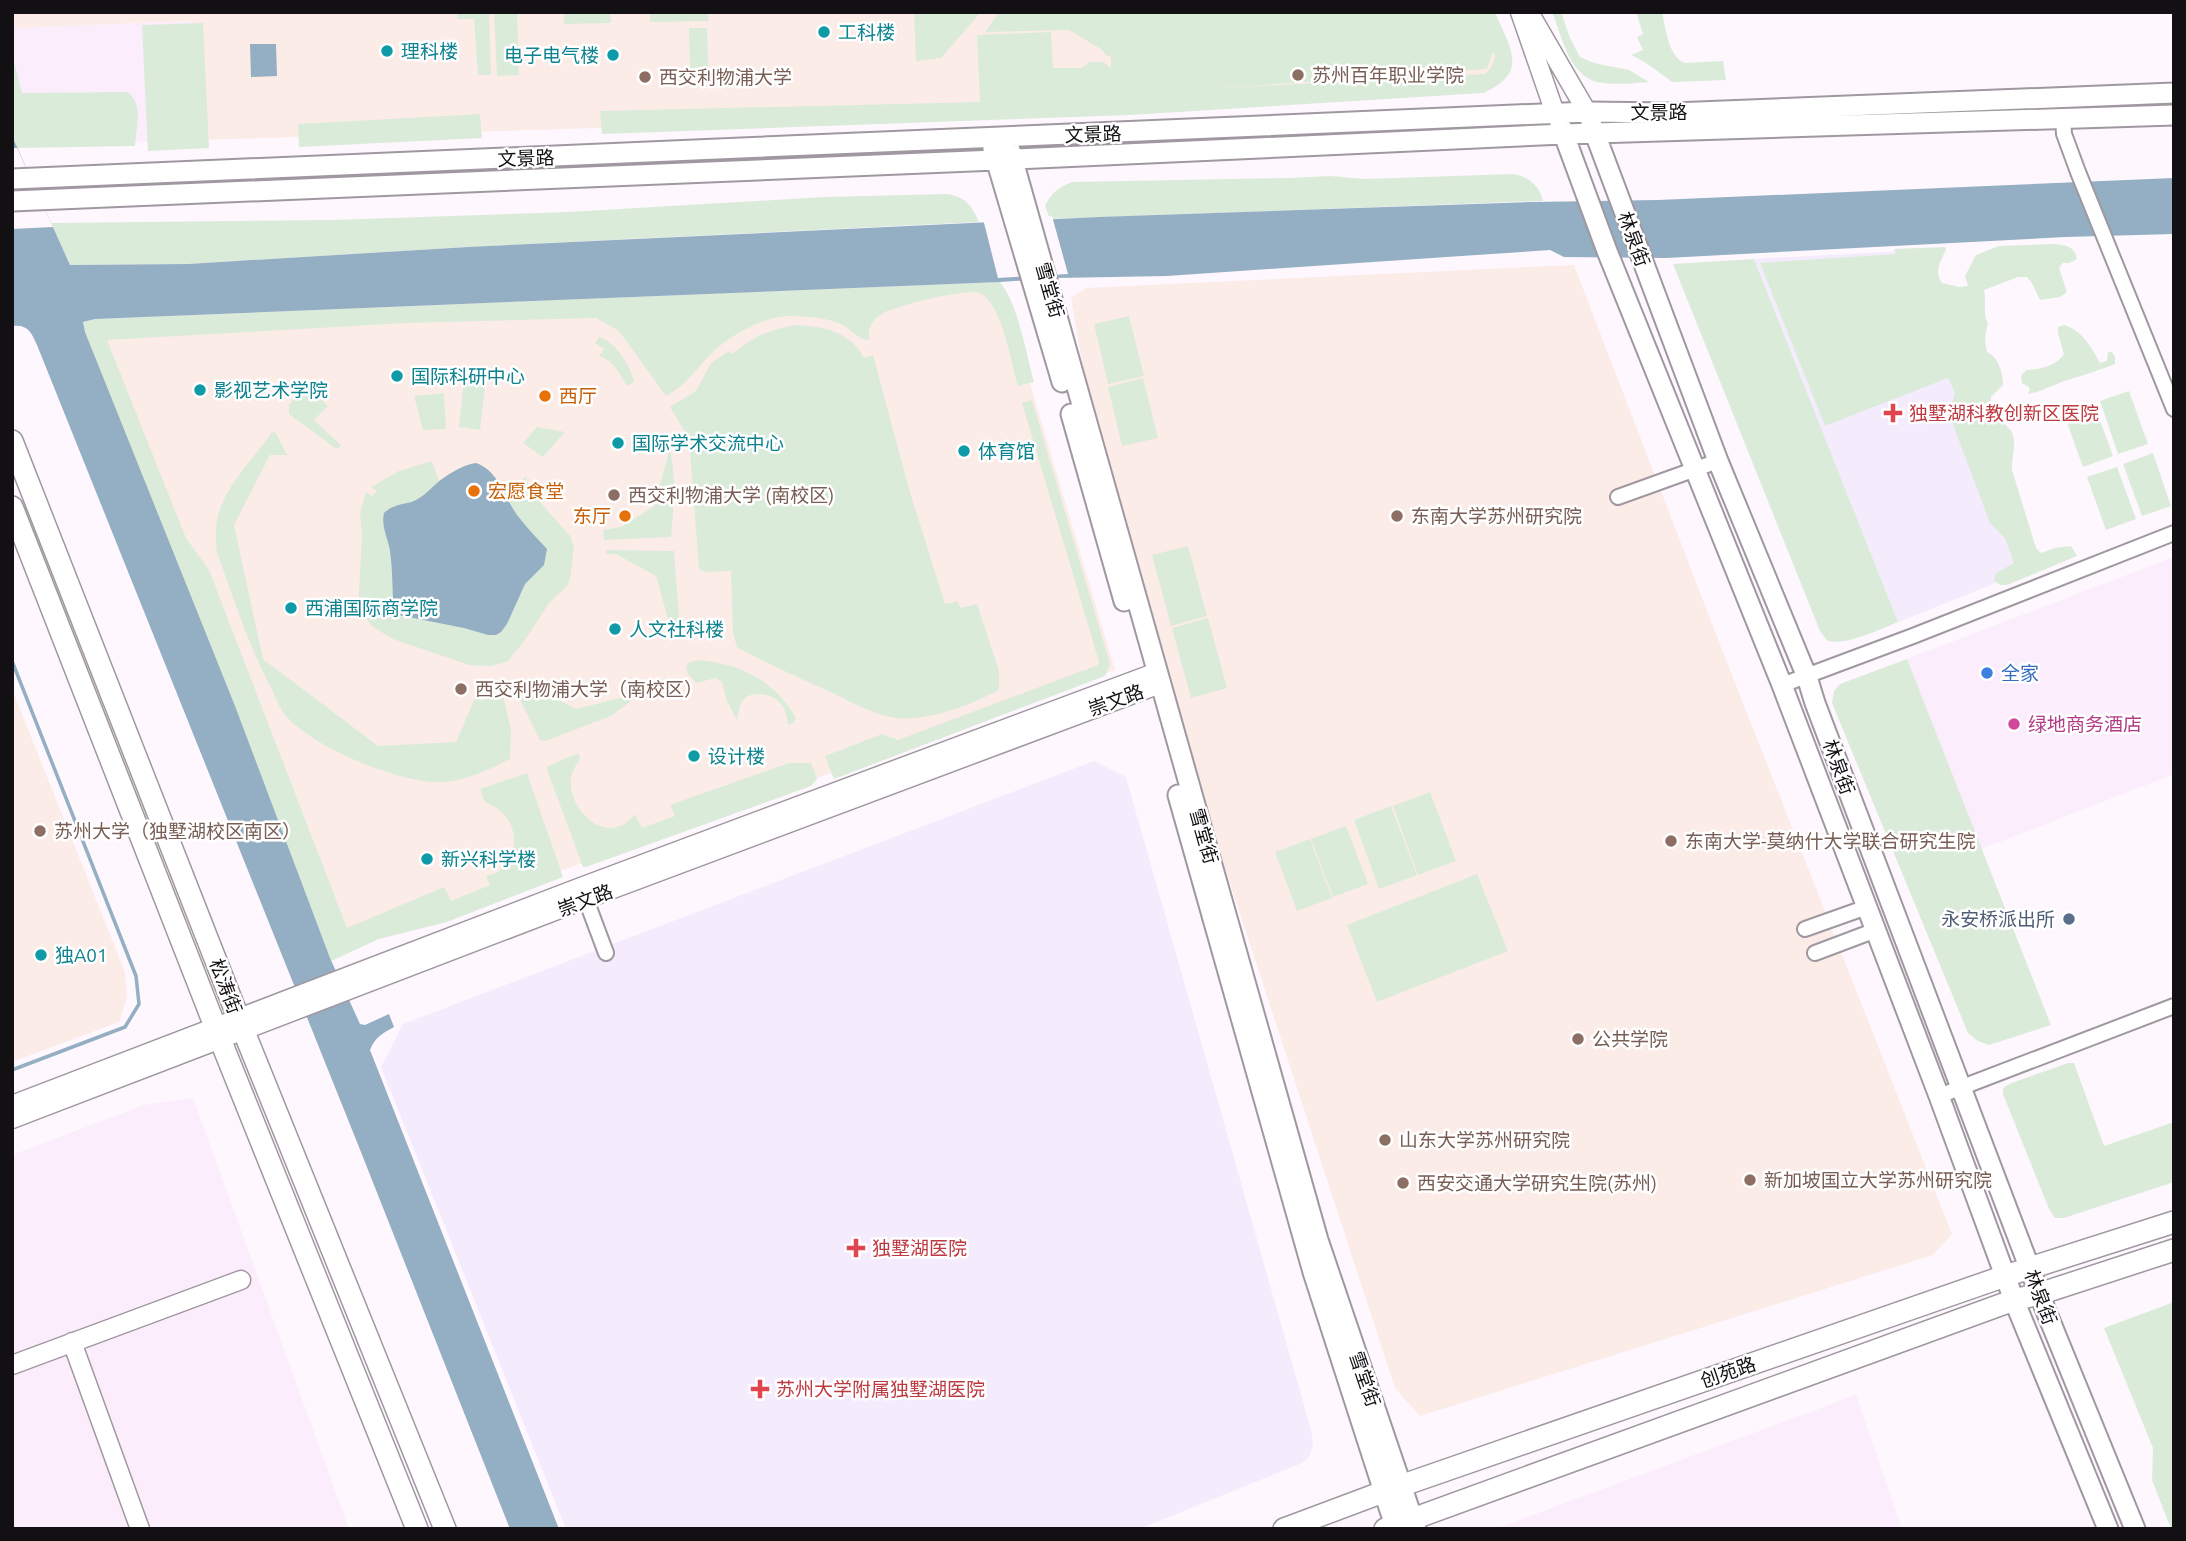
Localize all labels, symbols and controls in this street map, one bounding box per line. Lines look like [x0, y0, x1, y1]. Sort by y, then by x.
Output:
place label: 工科楼 [838, 21, 895, 43]
marker: 工科楼 [816, 24, 832, 40]
place label: 理科楼 [401, 40, 458, 62]
marker: 理科楼 [379, 43, 395, 59]
place label: 电子电气楼 [504, 44, 599, 66]
marker: 电子电气楼 [605, 47, 621, 63]
place label: 苏州百年职业学院 [1312, 64, 1464, 86]
place label: 西交利物浦大学 [659, 66, 792, 88]
marker: 苏州百年职业学院 [1290, 67, 1306, 83]
marker: 西交利物浦大学 [637, 69, 653, 85]
street label: 文景路 [1630, 101, 1688, 123]
street label: 文景路 [1064, 122, 1122, 146]
street label: 文景路 [497, 146, 555, 170]
street label: 林泉街 [1614, 208, 1654, 270]
street label: 雪堂街 [1032, 260, 1068, 320]
place label: 国际科研中心 [411, 365, 525, 387]
marker: 国际科研中心 [389, 368, 405, 384]
place label: 影视艺术学院 [214, 379, 328, 401]
marker: 影视艺术学院 [192, 382, 208, 398]
place label: 西厅 [559, 385, 597, 407]
marker: 西厅 [537, 388, 553, 404]
place label: 独墅湖科教创新区医院 [1909, 402, 2099, 424]
marker: 独墅湖科教创新区医院 [1883, 403, 1903, 423]
place label: 国际学术交流中心 [632, 432, 784, 454]
marker: 国际学术交流中心 [610, 435, 626, 451]
place label: 体育馆 [978, 440, 1035, 462]
marker: 体育馆 [956, 443, 972, 459]
place label: 宏愿食堂 [488, 480, 564, 502]
marker: 宏愿食堂 [466, 483, 482, 499]
place label: 西交利物浦大学 (南校区) [628, 484, 834, 506]
marker: 西交利物浦大学 (南校区) [606, 487, 622, 503]
place label: 东厅 [573, 505, 611, 527]
place label: 东南大学苏州研究院 [1411, 505, 1582, 527]
marker: 东厅 [617, 508, 633, 524]
marker: 东南大学苏州研究院 [1389, 508, 1405, 524]
place label: 西浦国际商学院 [305, 597, 438, 619]
marker: 西浦国际商学院 [283, 600, 299, 616]
place label: 人文社科楼 [629, 618, 724, 640]
marker: 人文社科楼 [607, 621, 623, 637]
place label: 全家 [2001, 662, 2039, 684]
marker: 全家 [1979, 665, 1995, 681]
place label: 西交利物浦大学（南校区） [475, 678, 703, 700]
street label: 崇文路 [1085, 680, 1147, 720]
marker: 西交利物浦大学（南校区） [453, 681, 469, 697]
place label: 绿地商务酒店 [2028, 713, 2142, 735]
marker: 绿地商务酒店 [2006, 716, 2022, 732]
street label: 林泉街 [1819, 736, 1859, 798]
place label: 设计楼 [708, 745, 765, 767]
marker: 设计楼 [686, 748, 702, 764]
street label: 雪堂街 [1186, 806, 1222, 866]
place label: 苏州大学（独墅湖校区南区） [54, 820, 301, 842]
marker: 苏州大学（独墅湖校区南区） [32, 823, 48, 839]
place label: 东南大学-莫纳什大学联合研究生院 [1685, 830, 1976, 852]
marker: 东南大学-莫纳什大学联合研究生院 [1663, 833, 1679, 849]
place label: 新兴科学楼 [441, 848, 536, 870]
marker: 新兴科学楼 [419, 851, 435, 867]
street label: 崇文路 [554, 880, 616, 920]
place label: 永安桥派出所 [1941, 908, 2055, 930]
marker: 永安桥派出所 [2061, 911, 2077, 927]
place label: 独A01 [55, 944, 108, 966]
marker: 独A01 [33, 947, 49, 963]
street label: 松涛街 [206, 955, 246, 1017]
place label: 公共学院 [1592, 1028, 1668, 1050]
marker: 公共学院 [1570, 1031, 1586, 1047]
place label: 山东大学苏州研究院 [1399, 1129, 1570, 1151]
marker: 山东大学苏州研究院 [1377, 1132, 1393, 1148]
place label: 新加坡国立大学苏州研究院 [1764, 1169, 1992, 1191]
place label: 西安交通大学研究生院(苏州) [1417, 1172, 1657, 1194]
marker: 新加坡国立大学苏州研究院 [1742, 1172, 1758, 1188]
marker: 西安交通大学研究生院(苏州) [1395, 1175, 1411, 1191]
place label: 独墅湖医院 [872, 1237, 967, 1259]
marker: 独墅湖医院 [846, 1238, 866, 1258]
street label: 林泉街 [2021, 1266, 2061, 1328]
street label: 雪堂街 [1345, 1348, 1385, 1410]
street label: 创苑路 [1697, 1352, 1759, 1392]
place label: 苏州大学附属独墅湖医院 [776, 1378, 985, 1400]
marker: 苏州大学附属独墅湖医院 [750, 1379, 770, 1399]

